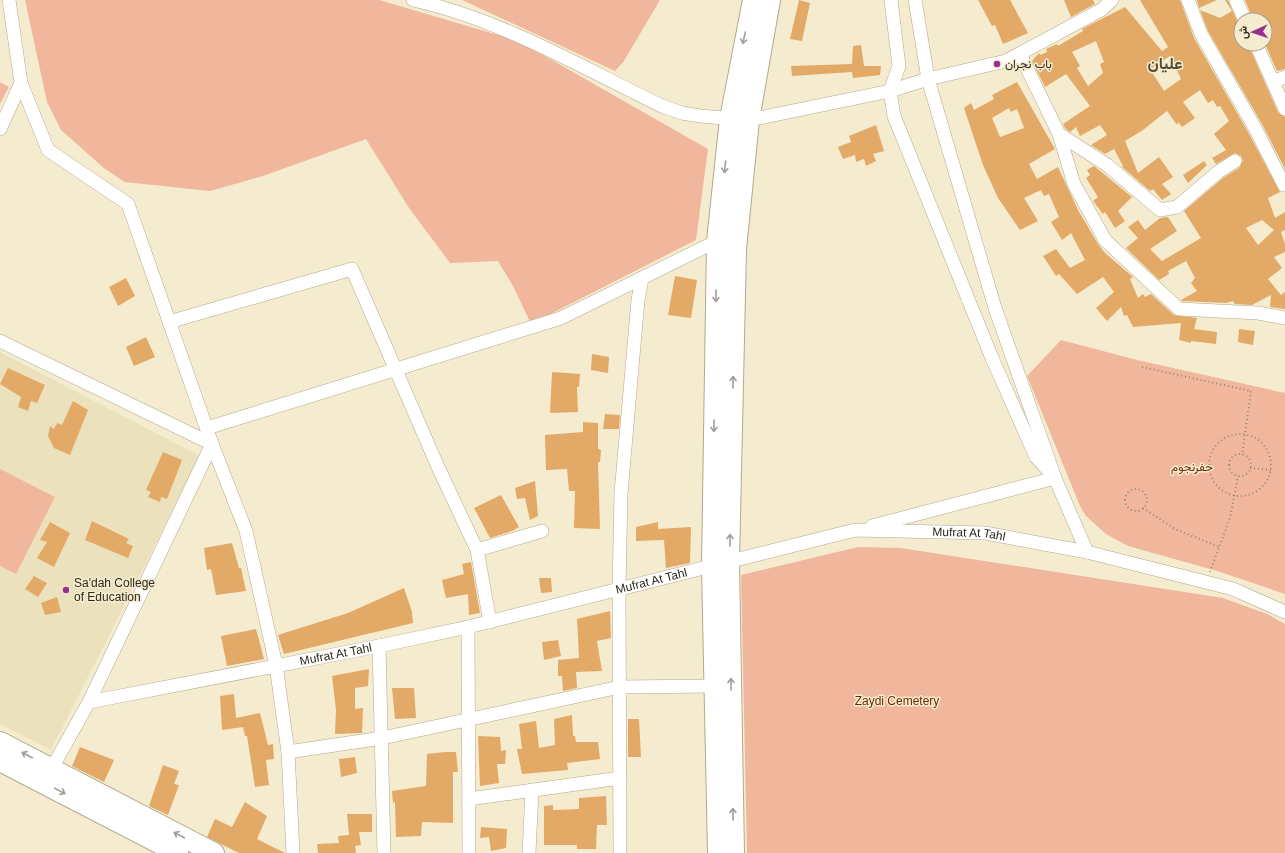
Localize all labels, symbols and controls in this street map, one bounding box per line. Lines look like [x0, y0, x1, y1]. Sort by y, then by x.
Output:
north arrow [1233, 12, 1273, 52]
text: ش [1237, 26, 1250, 39]
one-way arrow [740, 31, 748, 44]
district label: عليان [1148, 55, 1182, 73]
place label: باب نجران [1005, 57, 1052, 72]
marker: باب نجران [992, 59, 1002, 69]
one-way arrow [721, 160, 728, 173]
one-way arrow [712, 289, 720, 302]
one-way arrow [729, 376, 737, 389]
one-way arrow [710, 419, 718, 432]
park label: حفرنجوم [1171, 460, 1213, 475]
street label: Mufrat At Tahl [932, 525, 1007, 544]
one-way arrow [726, 534, 733, 547]
street label: Mufrat At Tahl [614, 565, 689, 597]
place label: Sa'dah College of Education [74, 576, 155, 604]
marker: Sa'dah College of Education [61, 585, 71, 595]
street label: Mufrat At Tahl [298, 641, 373, 668]
one-way arrow [727, 678, 735, 691]
park label: Zaydi Cemetery [855, 694, 939, 708]
one-way arrow [21, 751, 33, 758]
one-way arrow [53, 788, 65, 796]
one-way arrow [729, 808, 737, 821]
one-way arrow [173, 831, 185, 838]

